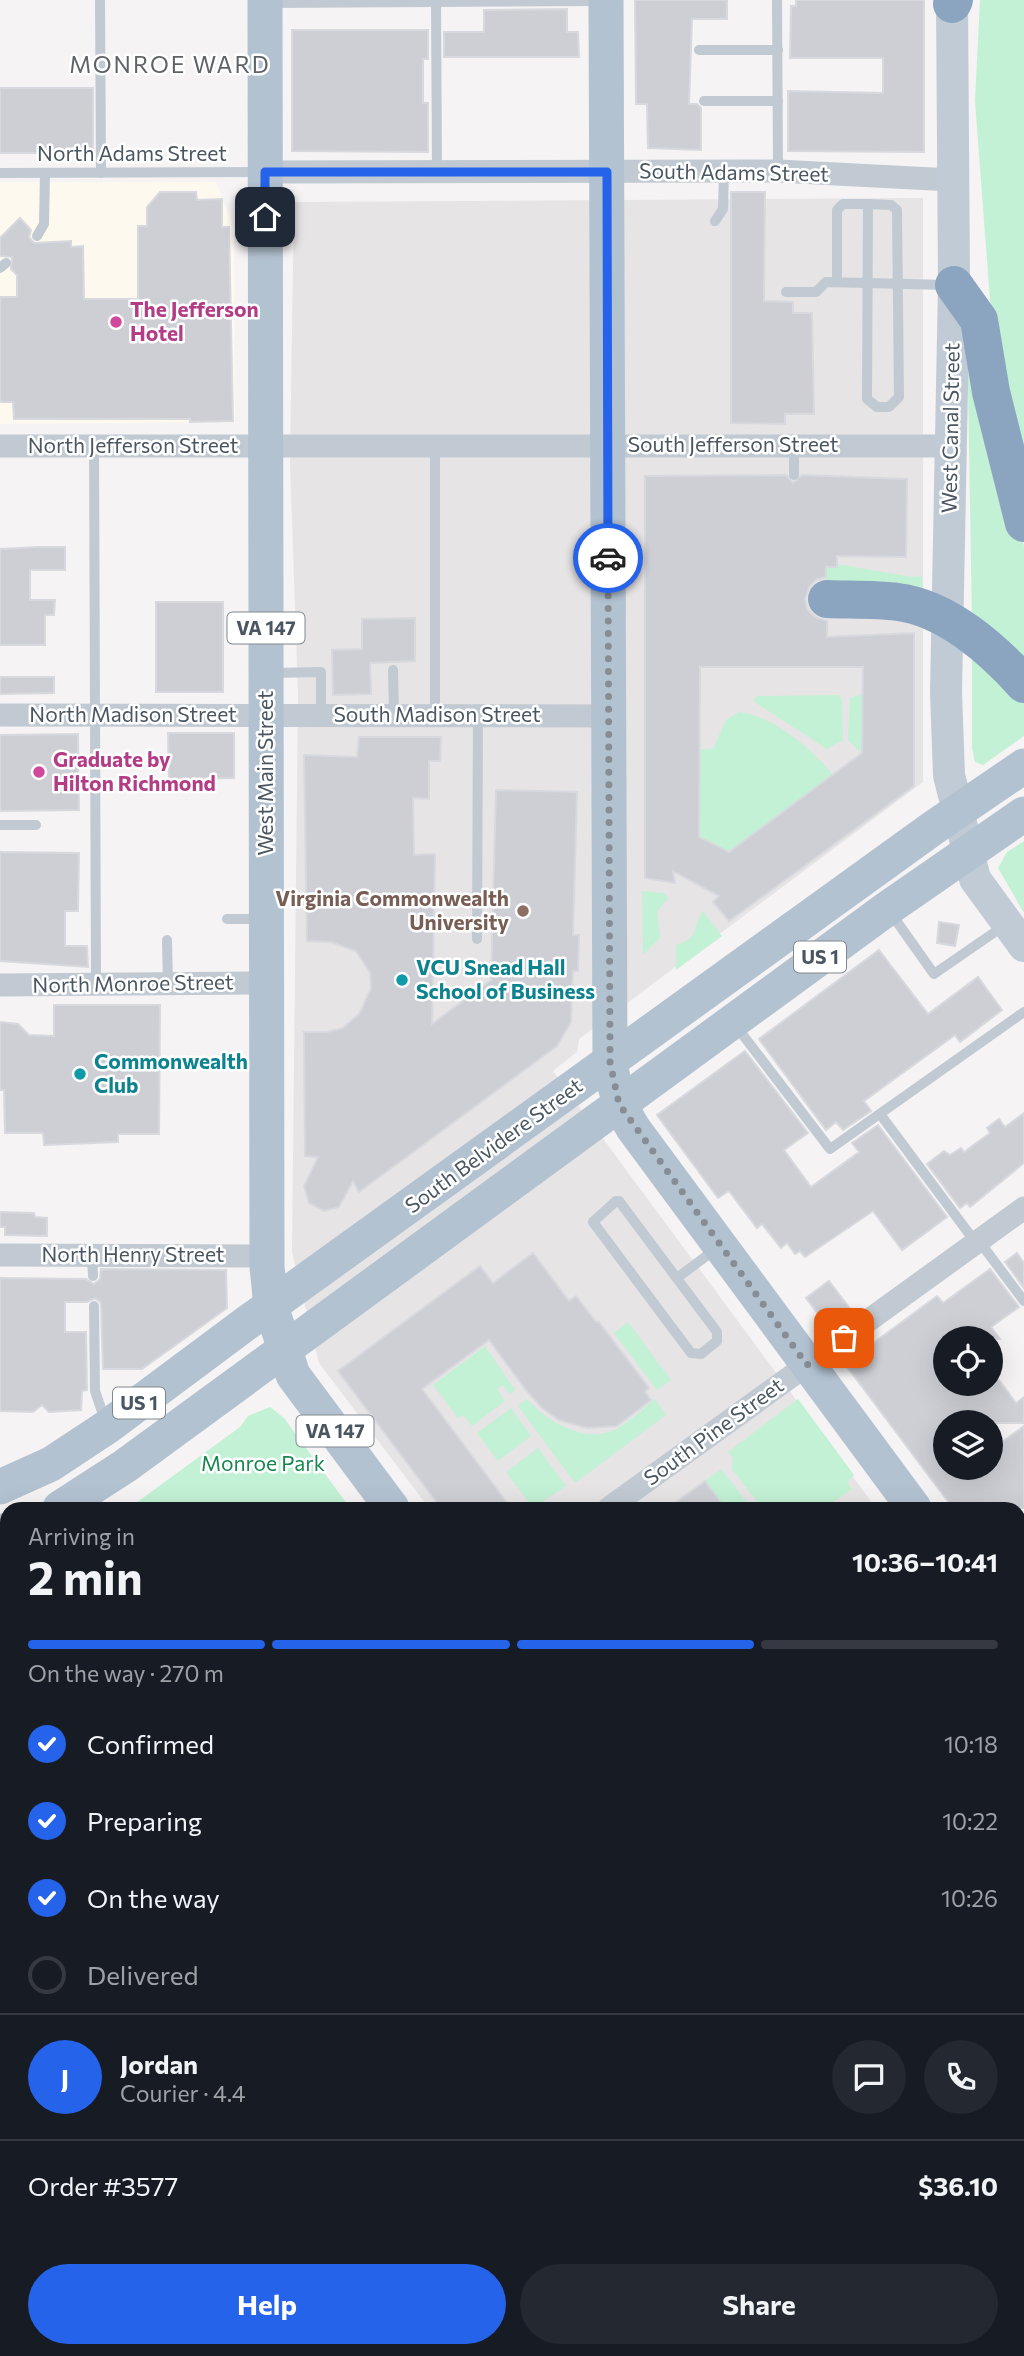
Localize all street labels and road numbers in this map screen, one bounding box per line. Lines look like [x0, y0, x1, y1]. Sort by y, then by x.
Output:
street label: North Adams Street [37, 140, 227, 165]
street label: South Adams Street [639, 157, 829, 186]
street label: West Canal Street [936, 343, 963, 513]
street label: South Jefferson Street [628, 431, 838, 456]
street label: North Jefferson Street [28, 432, 238, 457]
road number: VA 147 [228, 612, 304, 643]
street label: West Main Street [252, 691, 277, 855]
street label: North Madison Street [29, 701, 237, 726]
street label: South Madison Street [333, 701, 541, 726]
road number: US 1 [794, 942, 846, 973]
street label: North Monroe Street [32, 968, 234, 997]
street label: South Belvidere Street [400, 1072, 587, 1218]
street label: North Henry Street [42, 1241, 224, 1266]
street label: South Pine Street [638, 1372, 788, 1490]
road number: US 1 [113, 1387, 165, 1418]
road number: VA 147 [296, 1415, 374, 1446]

